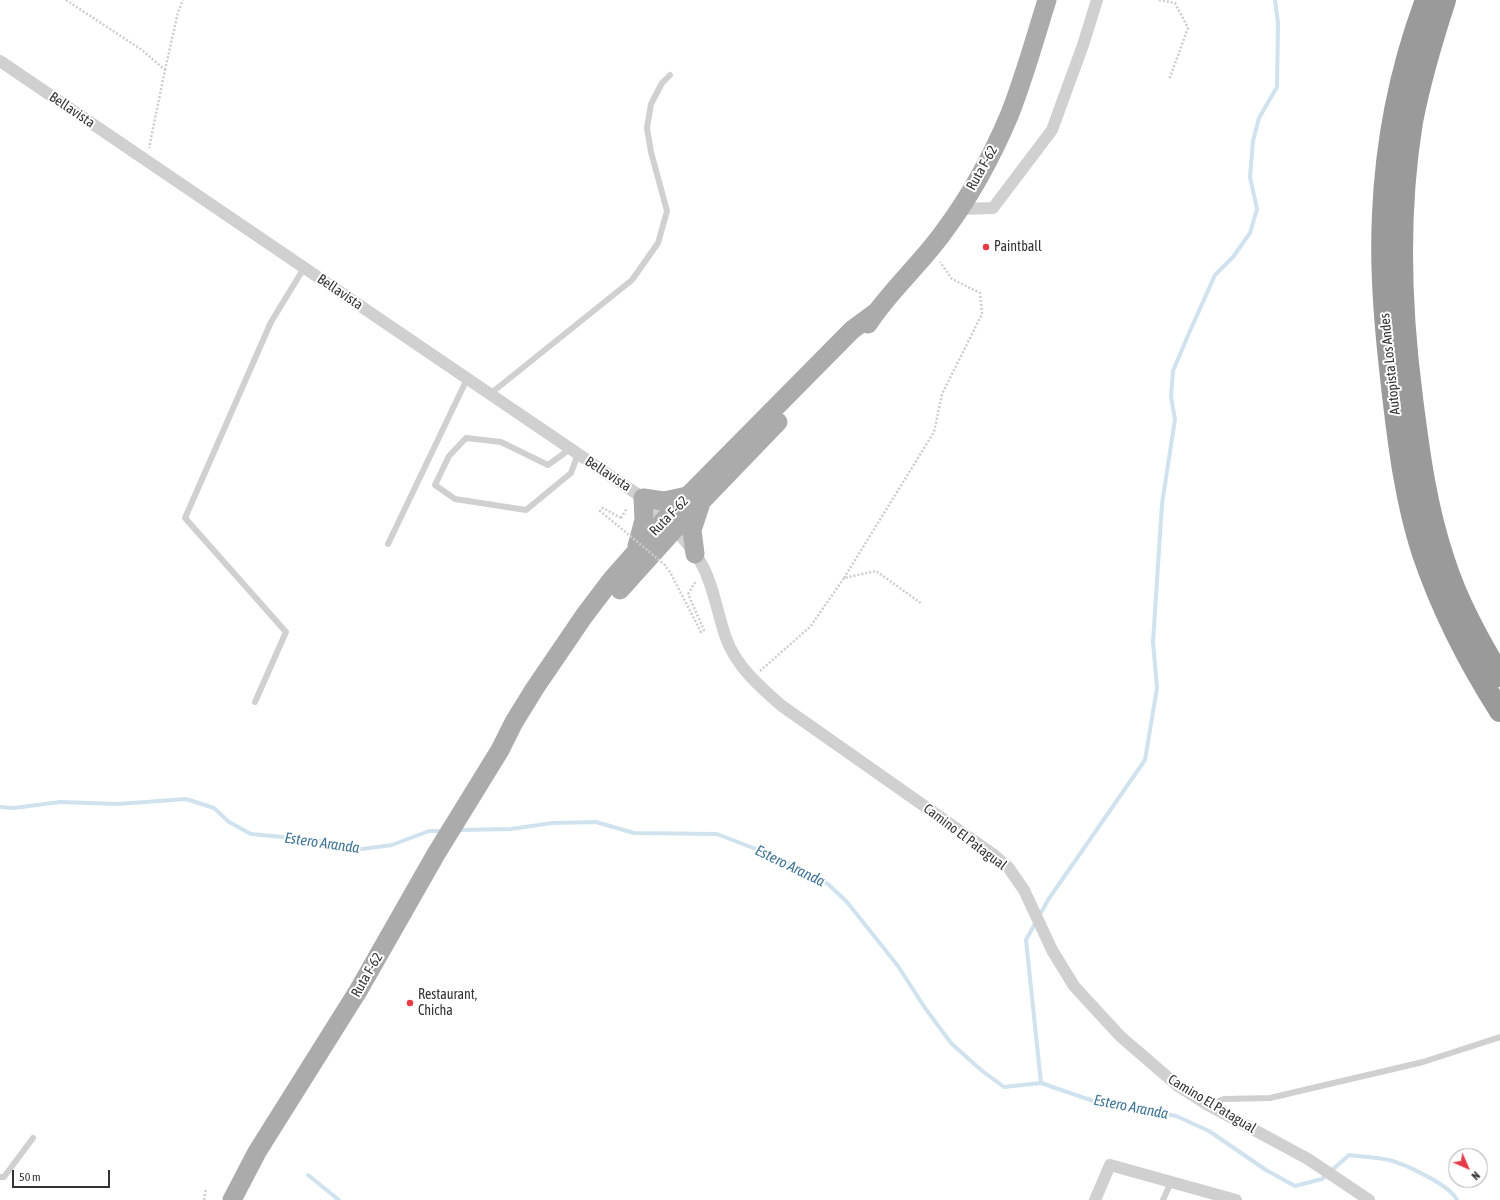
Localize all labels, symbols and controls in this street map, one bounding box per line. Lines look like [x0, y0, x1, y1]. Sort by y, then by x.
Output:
street label: Bellavista [46, 89, 98, 131]
street label: Ruta F-62 [963, 143, 1001, 193]
place label: Paintball [994, 239, 1042, 255]
marker: Paintball [981, 242, 991, 252]
street label: Bellavista [314, 271, 366, 313]
street label: Autopista Los Andes [1376, 313, 1404, 415]
street label: Bellavista [582, 453, 634, 495]
street label: Ruta F-62 [646, 493, 692, 539]
street label: Camino El Patagual [920, 800, 1010, 874]
water label: Estero Aranda [283, 829, 361, 857]
water label: Estero Aranda [752, 841, 828, 891]
street label: Ruta F-62 [348, 950, 386, 1000]
place label: Restaurant, Chicha [418, 987, 477, 1020]
marker: Restaurant, Chicha [405, 998, 415, 1008]
street label: Camino El Patagual [1165, 1071, 1259, 1137]
water label: Estero Aranda [1092, 1091, 1170, 1123]
north arrow [1448, 1148, 1488, 1188]
scale bar [14, 1162, 112, 1188]
text: N [1469, 1169, 1482, 1182]
text: 50 m [19, 1170, 41, 1184]

